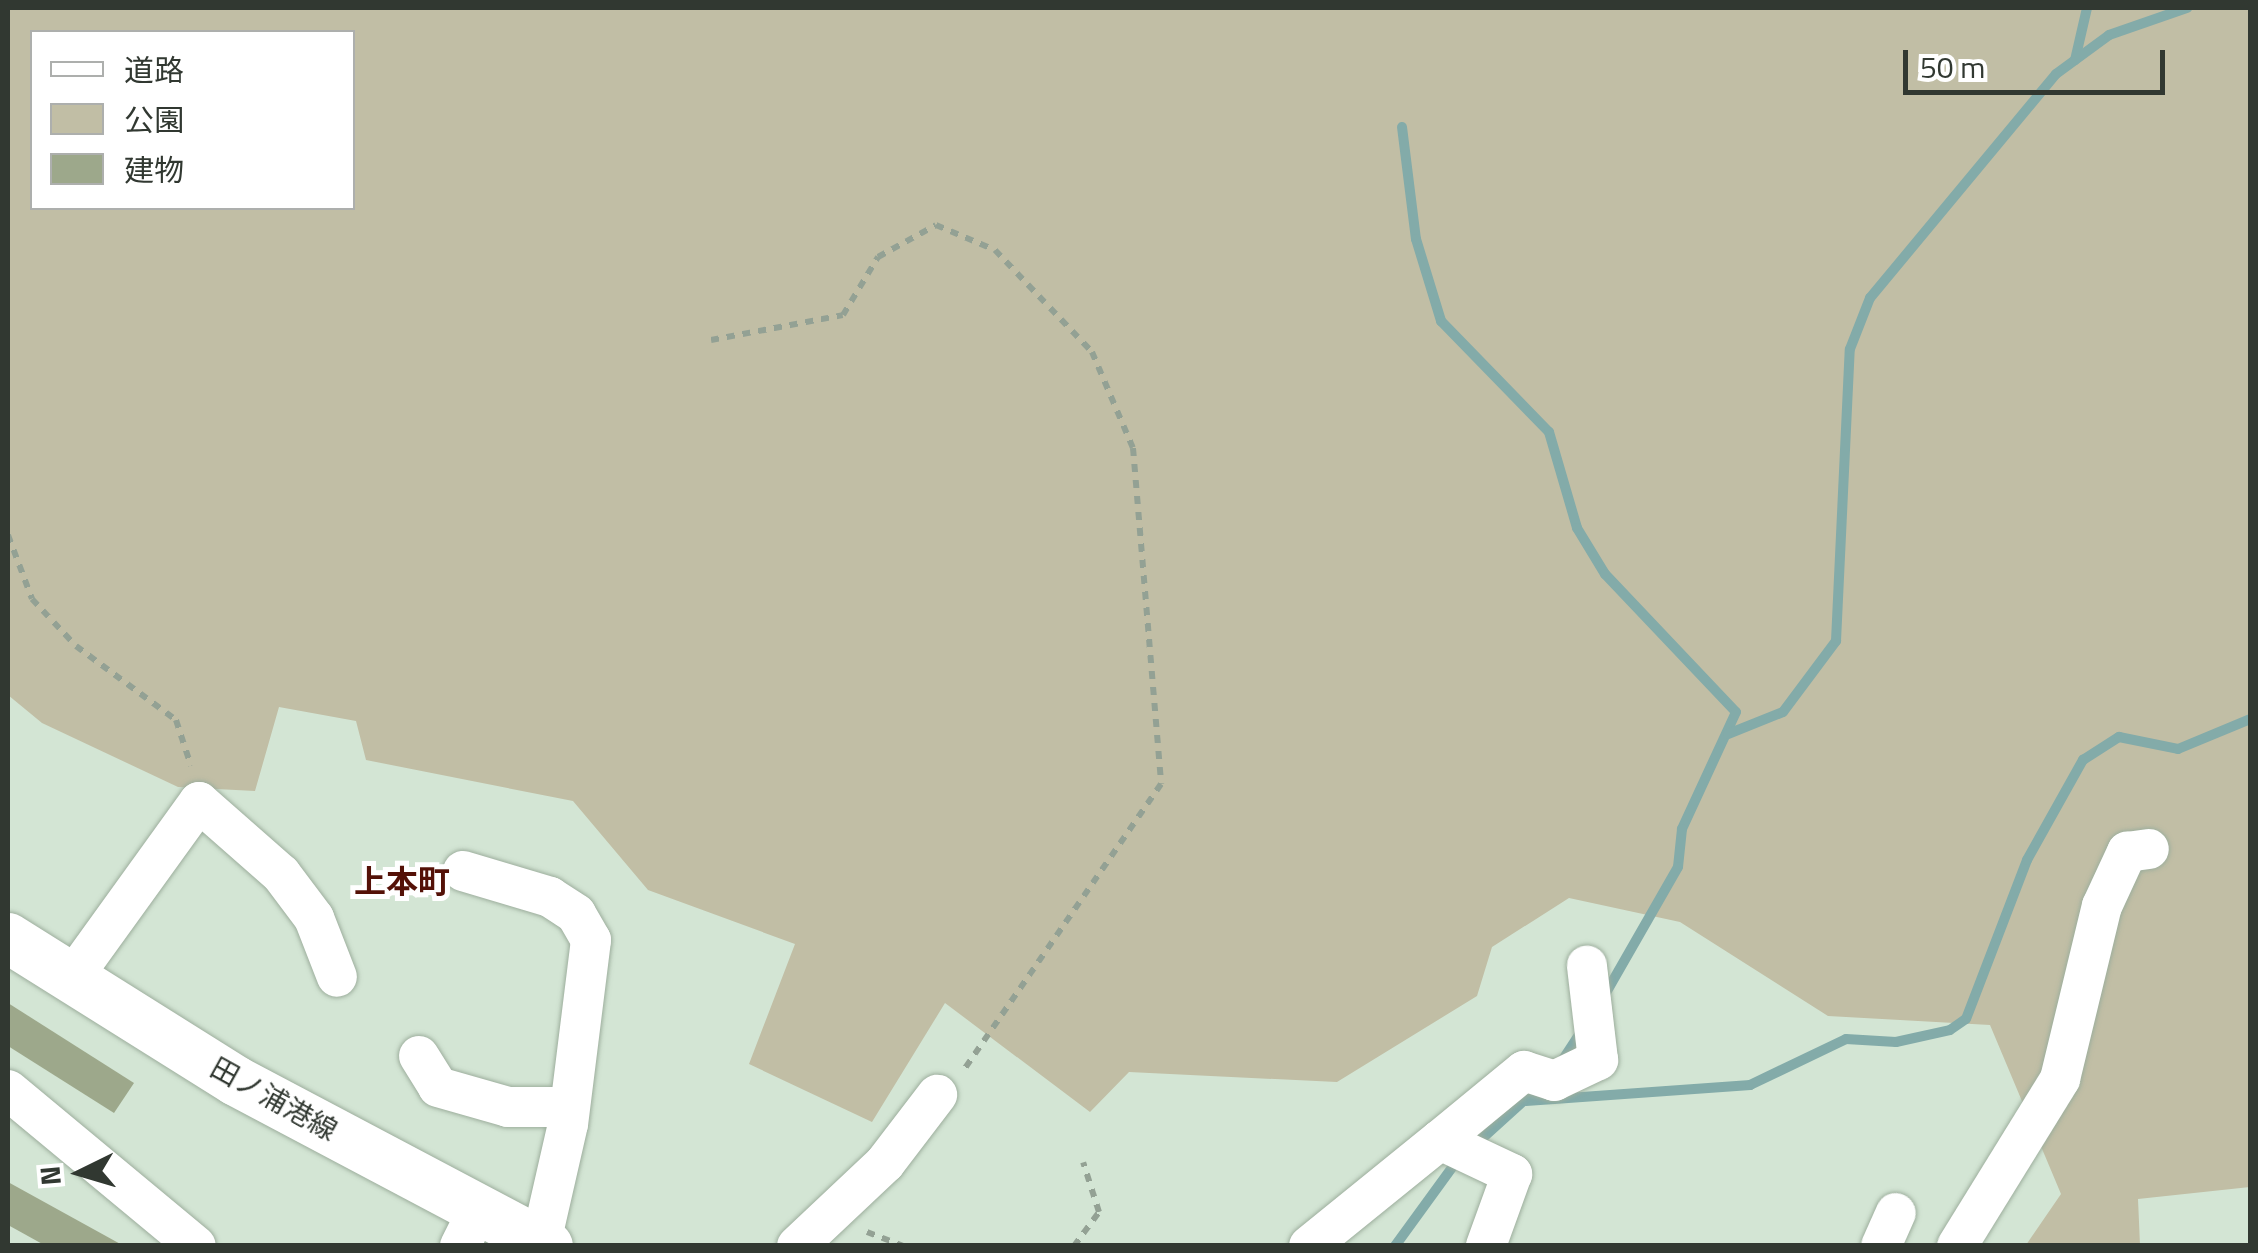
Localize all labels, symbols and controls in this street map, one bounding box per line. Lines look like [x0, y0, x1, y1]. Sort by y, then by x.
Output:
legend [30, 30, 355, 210]
scale bar [1908, 30, 2170, 92]
text: 50 m [1920, 44, 1985, 90]
text: 道路 [124, 47, 184, 93]
text: 公園 [124, 97, 184, 143]
text: 建物 [124, 147, 184, 193]
district label: 上本町 [354, 862, 450, 900]
street label: 田ノ浦港線 [205, 1050, 343, 1148]
north arrow [30, 1123, 130, 1223]
text: N [27, 1164, 72, 1187]

